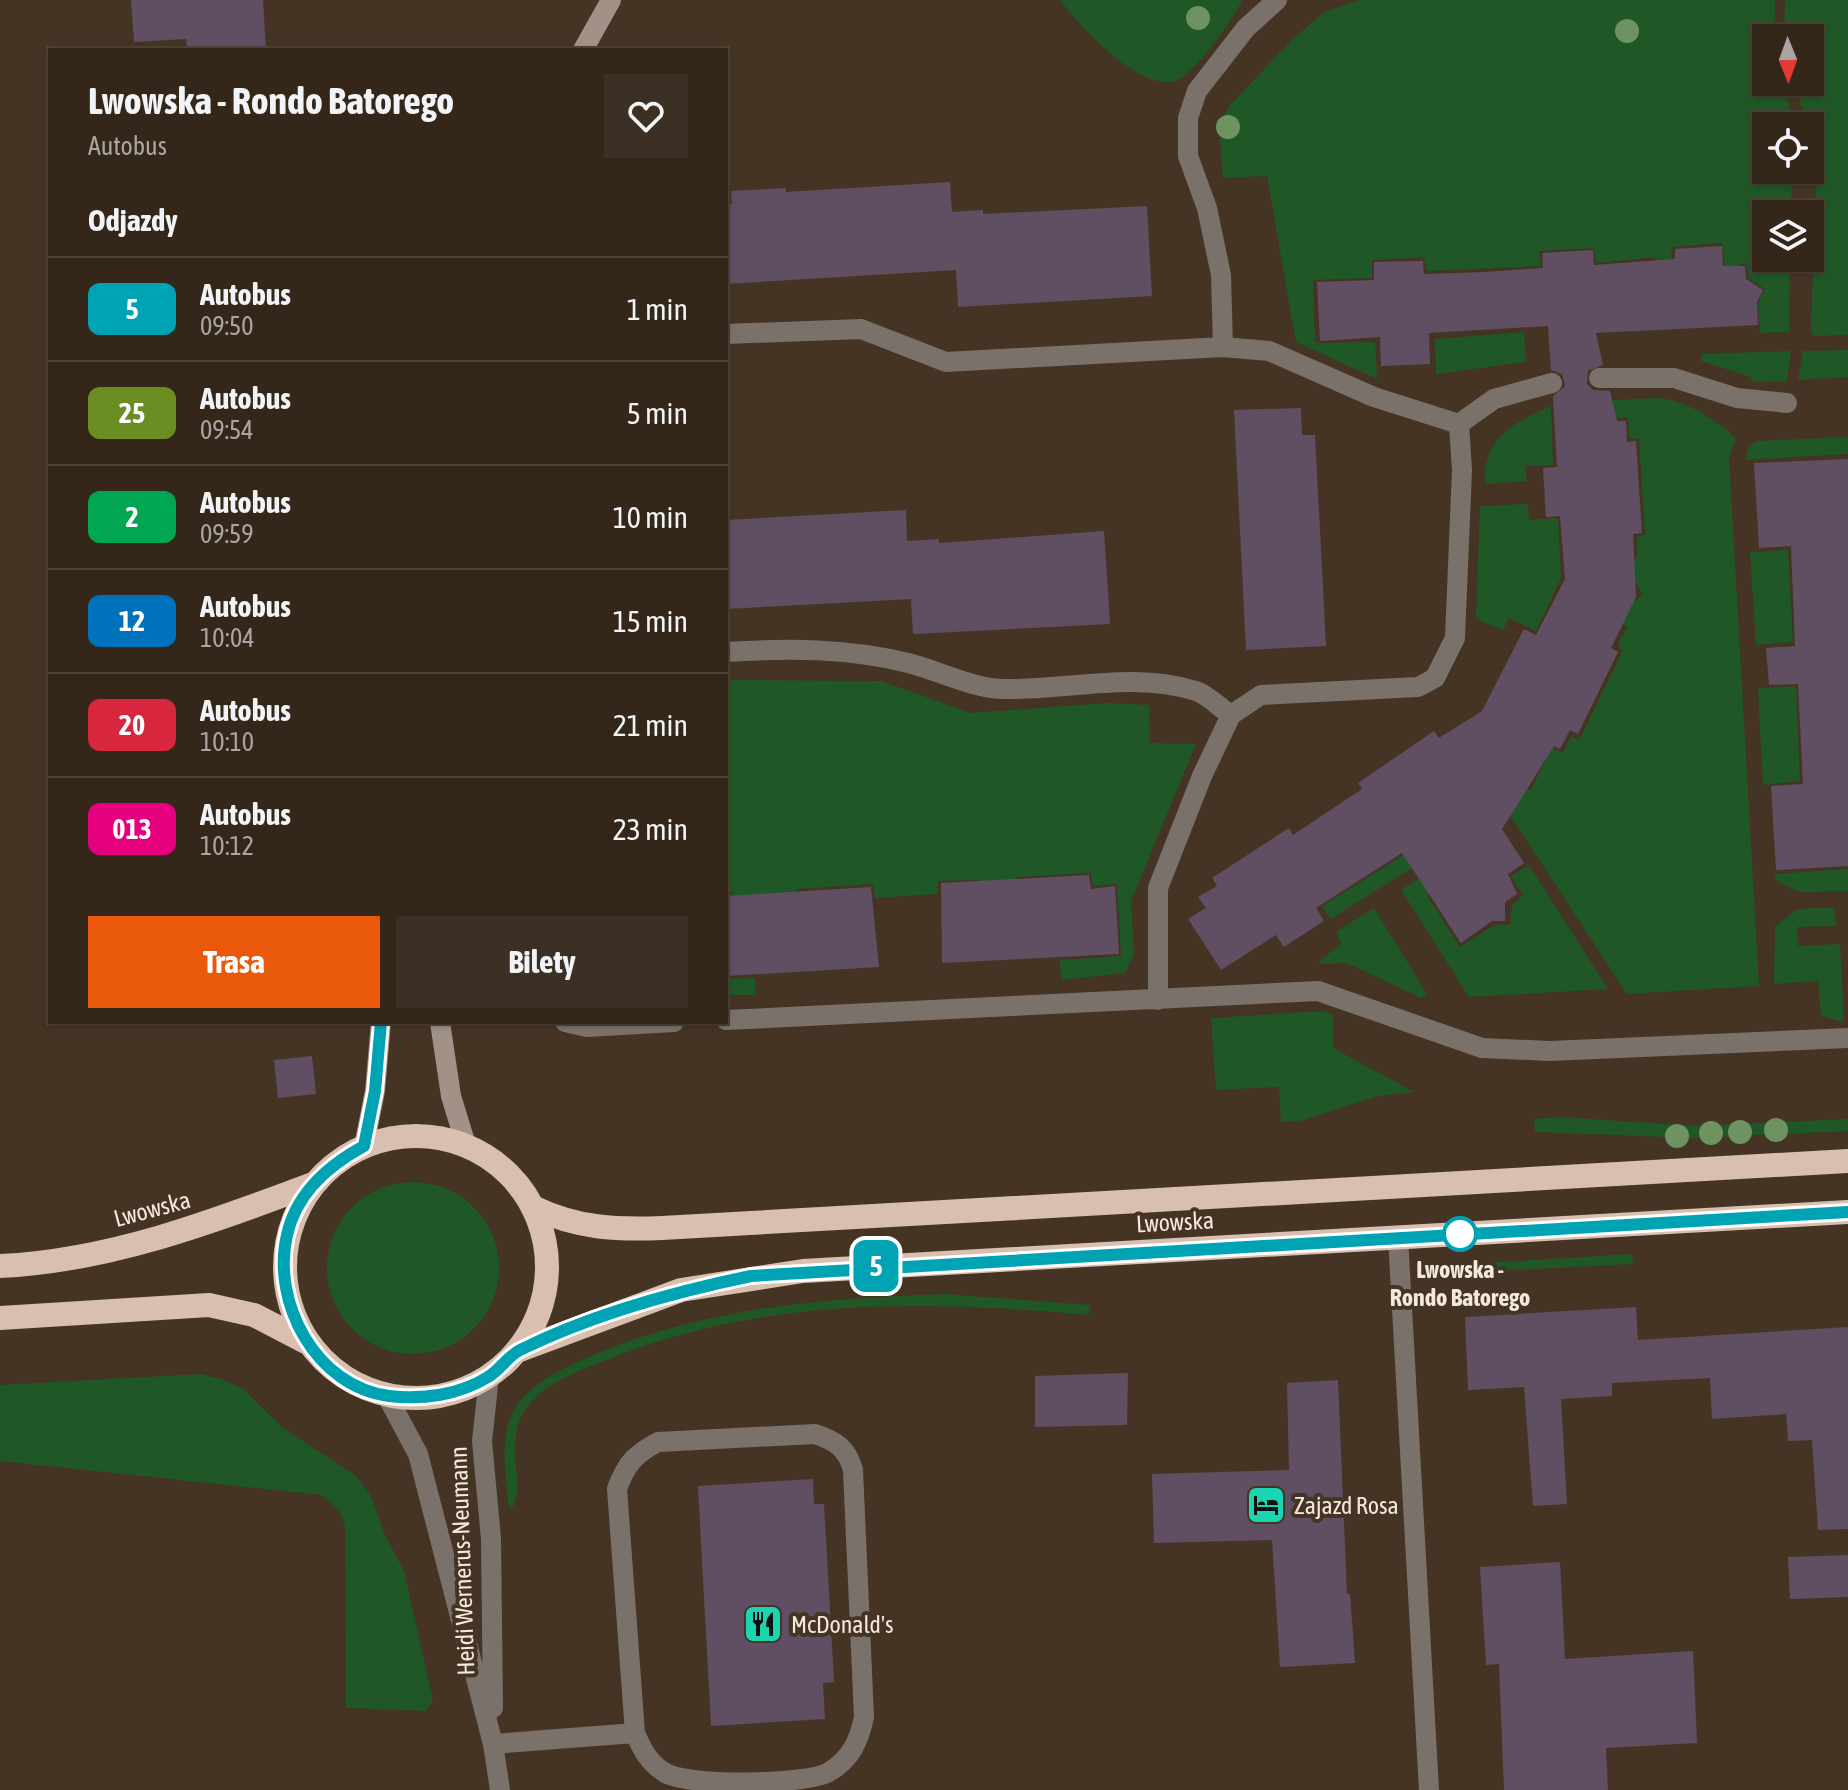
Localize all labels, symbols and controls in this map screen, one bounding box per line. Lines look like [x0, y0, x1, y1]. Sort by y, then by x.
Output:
north arrow [1752, 24, 1824, 96]
map controls [1752, 24, 1824, 272]
button: heart [604, 74, 688, 158]
text: Lwowska - Rondo Batorego [88, 79, 454, 122]
button: locate [1752, 112, 1824, 184]
text: Autobus [88, 131, 167, 161]
button: layers [1752, 200, 1824, 272]
text: Odjazdy [88, 203, 178, 237]
text: Autobus [200, 277, 291, 311]
text: 1 min [627, 292, 688, 326]
text: 5 [125, 293, 139, 325]
text: 09:50 [200, 311, 254, 341]
text: Autobus [200, 381, 291, 415]
text: 5 min [627, 396, 688, 430]
text: 25 [119, 397, 145, 429]
text: 09:54 [200, 415, 254, 445]
text: Autobus [200, 485, 291, 519]
text: 10 min [613, 500, 688, 534]
text: 2 [125, 501, 139, 533]
text: 09:59 [200, 519, 254, 549]
text: Autobus [200, 589, 291, 623]
text: 15 min [613, 604, 688, 638]
text: 12 [119, 605, 145, 637]
text: 10:04 [200, 623, 255, 653]
text: Autobus [200, 693, 291, 727]
text: 21 min [613, 708, 688, 742]
text: 20 [119, 709, 145, 741]
text: 10:10 [200, 727, 254, 757]
text: Autobus [200, 797, 291, 831]
text: 23 min [613, 812, 688, 846]
text: 013 [112, 813, 152, 845]
text: 10:12 [200, 831, 254, 861]
button: Trasa [88, 916, 380, 1008]
button: Bilety [396, 916, 688, 1008]
street label: Lwowska [111, 1186, 193, 1232]
street label: Lwowska [1135, 1206, 1215, 1238]
marker: Lwowska - Rondo Batorego [1443, 1217, 1477, 1251]
line badge: 5 [850, 1240, 902, 1292]
text: 5 [869, 1250, 883, 1282]
place label: Lwowska - Rondo Batorego [1390, 1256, 1530, 1311]
street label: Heidi Wernerus-Neumann [445, 1446, 479, 1676]
hotel icon: Zajazd Rosa [1245, 1484, 1287, 1526]
place label: Zajazd Rosa [1294, 1492, 1399, 1519]
restaurant icon: McDonald's [742, 1603, 784, 1645]
place label: McDonald's [791, 1611, 893, 1638]

